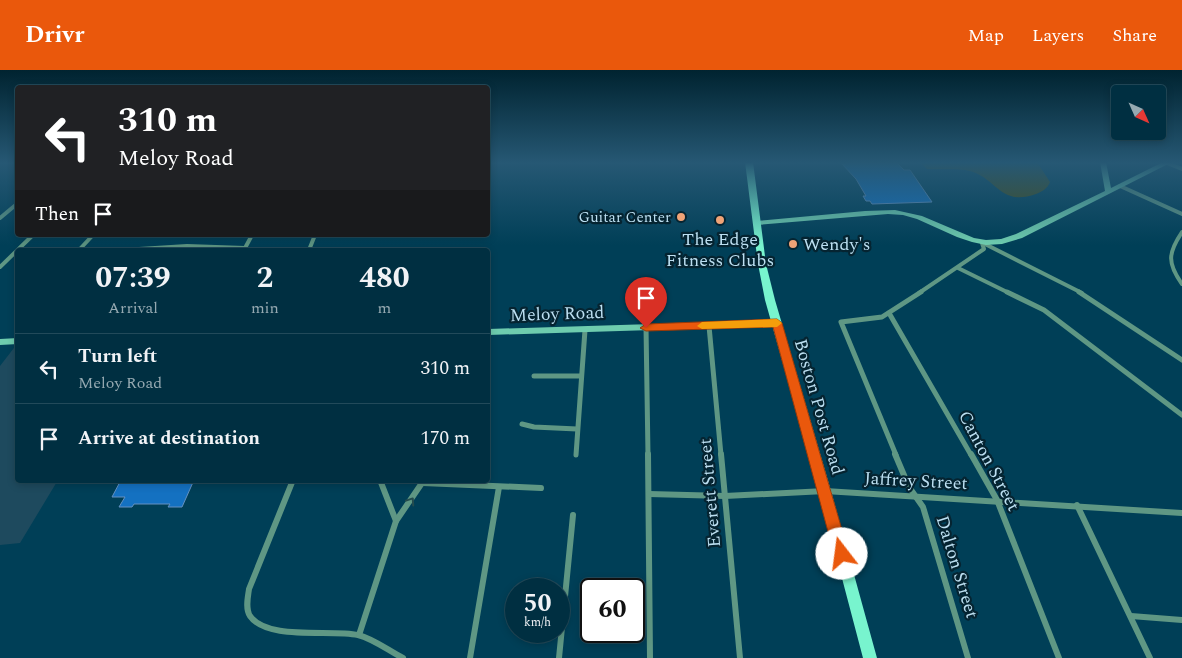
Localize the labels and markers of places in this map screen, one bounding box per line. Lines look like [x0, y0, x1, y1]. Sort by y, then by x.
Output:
place label: Guitar Center [579, 206, 671, 229]
marker: Guitar Center [675, 211, 687, 223]
marker: The Edge Fitness Clubs [714, 214, 726, 226]
place label: The Edge Fitness Clubs [666, 226, 774, 274]
place label: Wendy's [803, 231, 870, 258]
marker: Wendy's [787, 238, 799, 250]
pin [625, 277, 667, 328]

